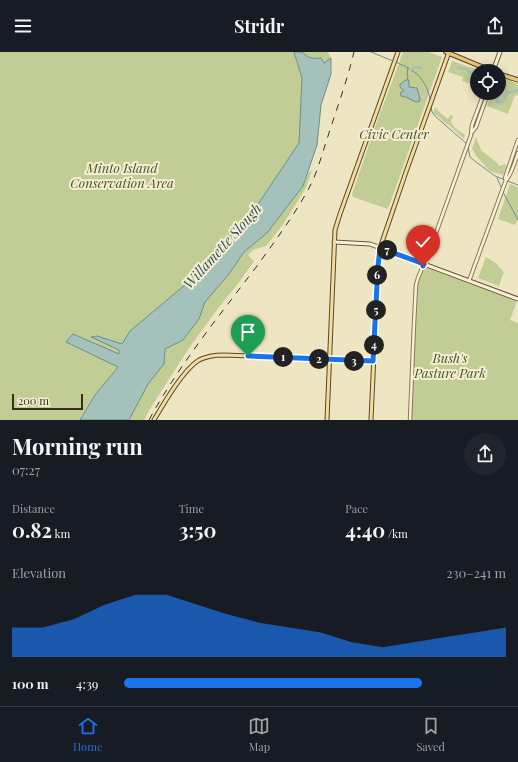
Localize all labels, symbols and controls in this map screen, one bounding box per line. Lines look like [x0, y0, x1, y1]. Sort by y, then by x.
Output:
text: Stridr [234, 14, 284, 38]
icon: menu [12, 15, 34, 37]
icon: share [484, 15, 506, 37]
map controls [470, 64, 506, 100]
button: locate [470, 64, 506, 100]
park label: Civic Center [359, 125, 429, 142]
park label: Minto Island Conservation Area [70, 159, 174, 191]
water label: Willamette Slough [179, 199, 265, 293]
pin [406, 225, 440, 266]
icon: check [412, 231, 434, 253]
pin: 7 [377, 240, 397, 260]
text: 7 [384, 242, 390, 257]
pin: 6 [367, 265, 387, 285]
text: 6 [374, 267, 380, 282]
pin: 5 [366, 300, 386, 320]
text: 5 [373, 302, 379, 317]
pin [231, 315, 265, 356]
icon: arrive [237, 321, 259, 343]
pin: 4 [364, 335, 384, 355]
text: 4 [371, 337, 377, 352]
pin: 1 [273, 347, 293, 367]
text: 1 [281, 349, 285, 364]
pin: 2 [309, 349, 329, 369]
park label: Bush's Pasture Park [413, 349, 486, 381]
text: 2 [316, 351, 322, 366]
pin: 3 [344, 351, 364, 371]
text: 3 [351, 353, 357, 368]
scale bar [12, 392, 83, 411]
text: 200 m [18, 393, 49, 408]
text: Morning run [12, 431, 143, 461]
button: share [464, 433, 506, 475]
text: 07:27 [12, 461, 40, 478]
text: Distance [12, 501, 55, 516]
text: Time [179, 501, 204, 516]
text: Pace [345, 501, 368, 516]
text: 0.82 [12, 516, 52, 543]
text: 3:50 [179, 516, 216, 543]
text: 4:40 [345, 516, 385, 543]
text: km [52, 526, 70, 541]
text: /km [385, 526, 408, 541]
text: Elevation [12, 564, 66, 581]
text: 230–241 m [446, 564, 506, 581]
text: 100 m [12, 675, 49, 692]
text: 4:39 [76, 675, 98, 692]
tab: Home [73, 715, 102, 754]
tab: Map [248, 715, 270, 754]
tab: Saved [416, 715, 445, 754]

